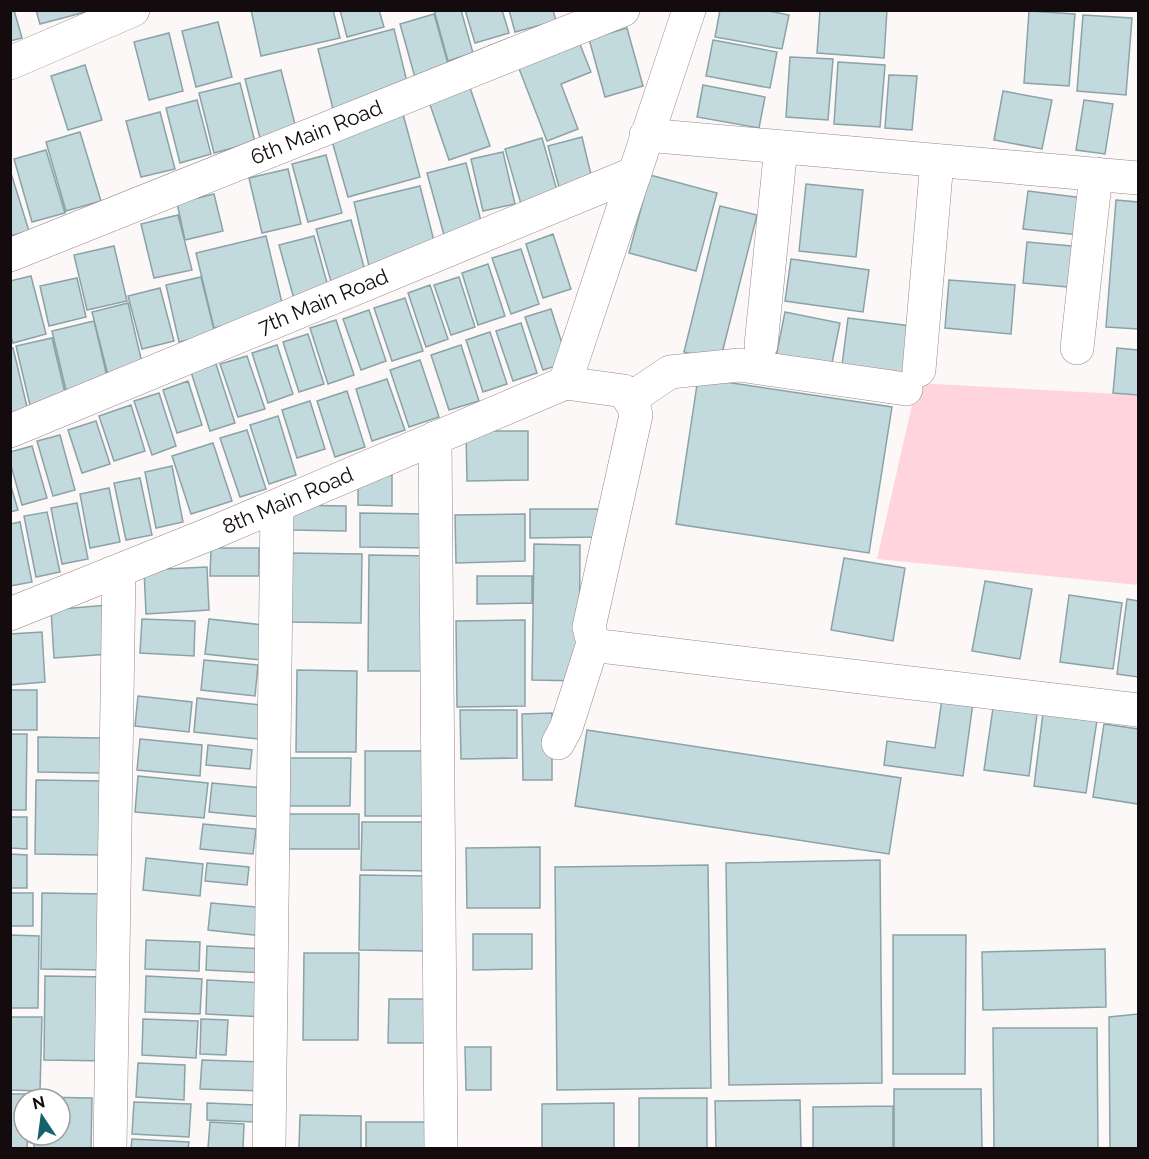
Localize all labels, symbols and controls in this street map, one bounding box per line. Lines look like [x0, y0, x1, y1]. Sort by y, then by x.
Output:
street label: 6th Main Road [247, 95, 386, 170]
street label: 7th Main Road [254, 263, 392, 339]
street label: 8th Main Road [219, 462, 357, 539]
north arrow [12, 1087, 72, 1147]
text: N [31, 1092, 47, 1114]

